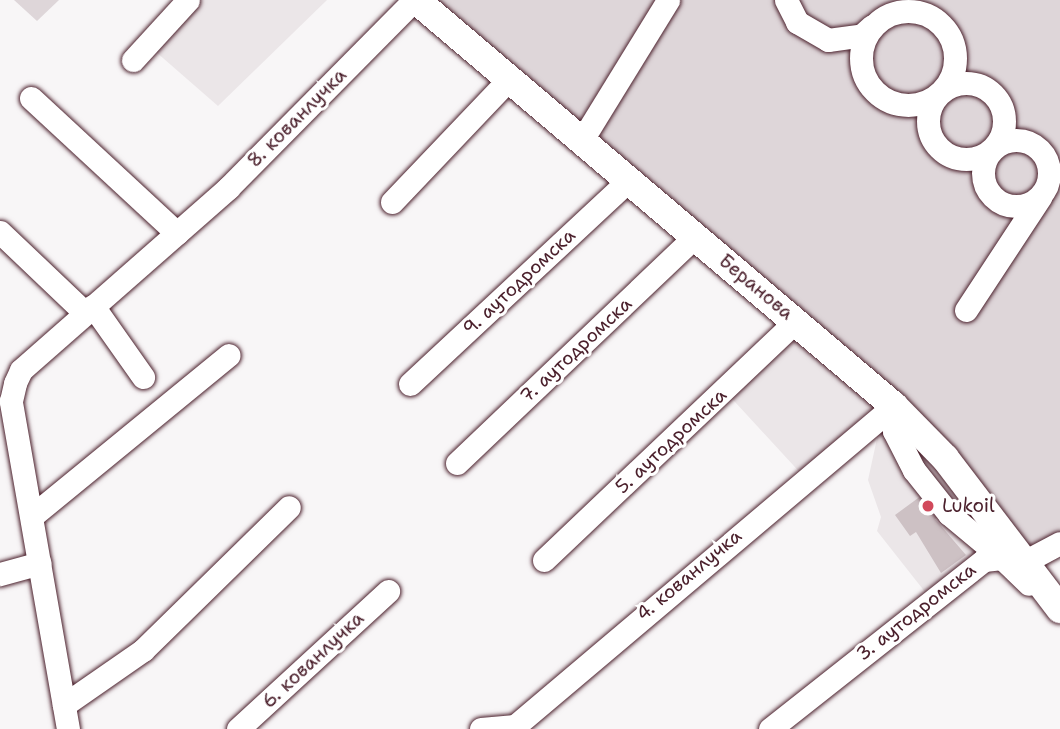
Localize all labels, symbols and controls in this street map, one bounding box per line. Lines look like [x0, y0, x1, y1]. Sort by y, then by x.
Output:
street label: 8. кованлучка [243, 64, 351, 172]
street label: 9. аутодромска [458, 224, 580, 340]
street label: Беранова [714, 249, 798, 325]
street label: 7. аутодромска [515, 292, 637, 408]
street label: 5. аутодромска [611, 384, 731, 498]
place label: Lukoil [942, 495, 995, 517]
marker: Lukoil [920, 498, 936, 514]
street label: 4. кованлучка [632, 524, 746, 626]
street label: 3. аутодромска [852, 558, 980, 666]
street label: 6. кованлучка [257, 607, 369, 713]

